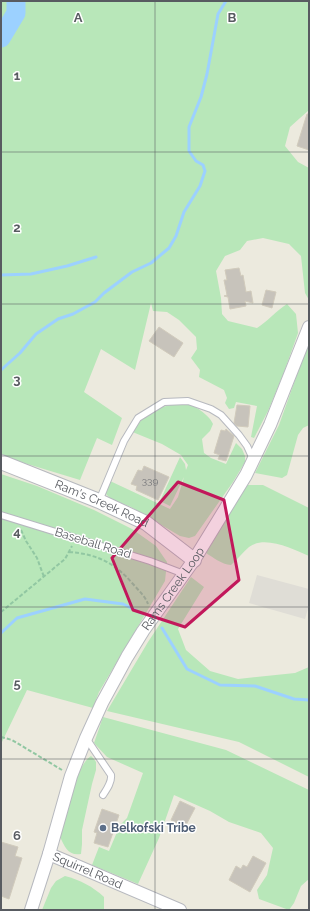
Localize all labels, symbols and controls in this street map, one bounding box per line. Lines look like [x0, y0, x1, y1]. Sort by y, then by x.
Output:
text: A [74, 10, 83, 25]
text: B [228, 10, 237, 25]
text: 1 [14, 68, 21, 83]
text: 2 [13, 220, 21, 235]
text: 3 [13, 372, 21, 387]
house number: 339 [142, 475, 158, 486]
street label: Ram's Creek Road [53, 477, 151, 530]
text: 4 [13, 524, 21, 539]
street label: Baseball Road [53, 525, 133, 561]
street label: Rams Creek Loop [139, 545, 207, 633]
text: 5 [13, 676, 21, 691]
place label: Belkofski Tribe [111, 821, 196, 835]
marker: Belkofski Tribe [98, 823, 108, 833]
text: 6 [13, 828, 21, 843]
street label: Squirrel Road [51, 849, 125, 892]

